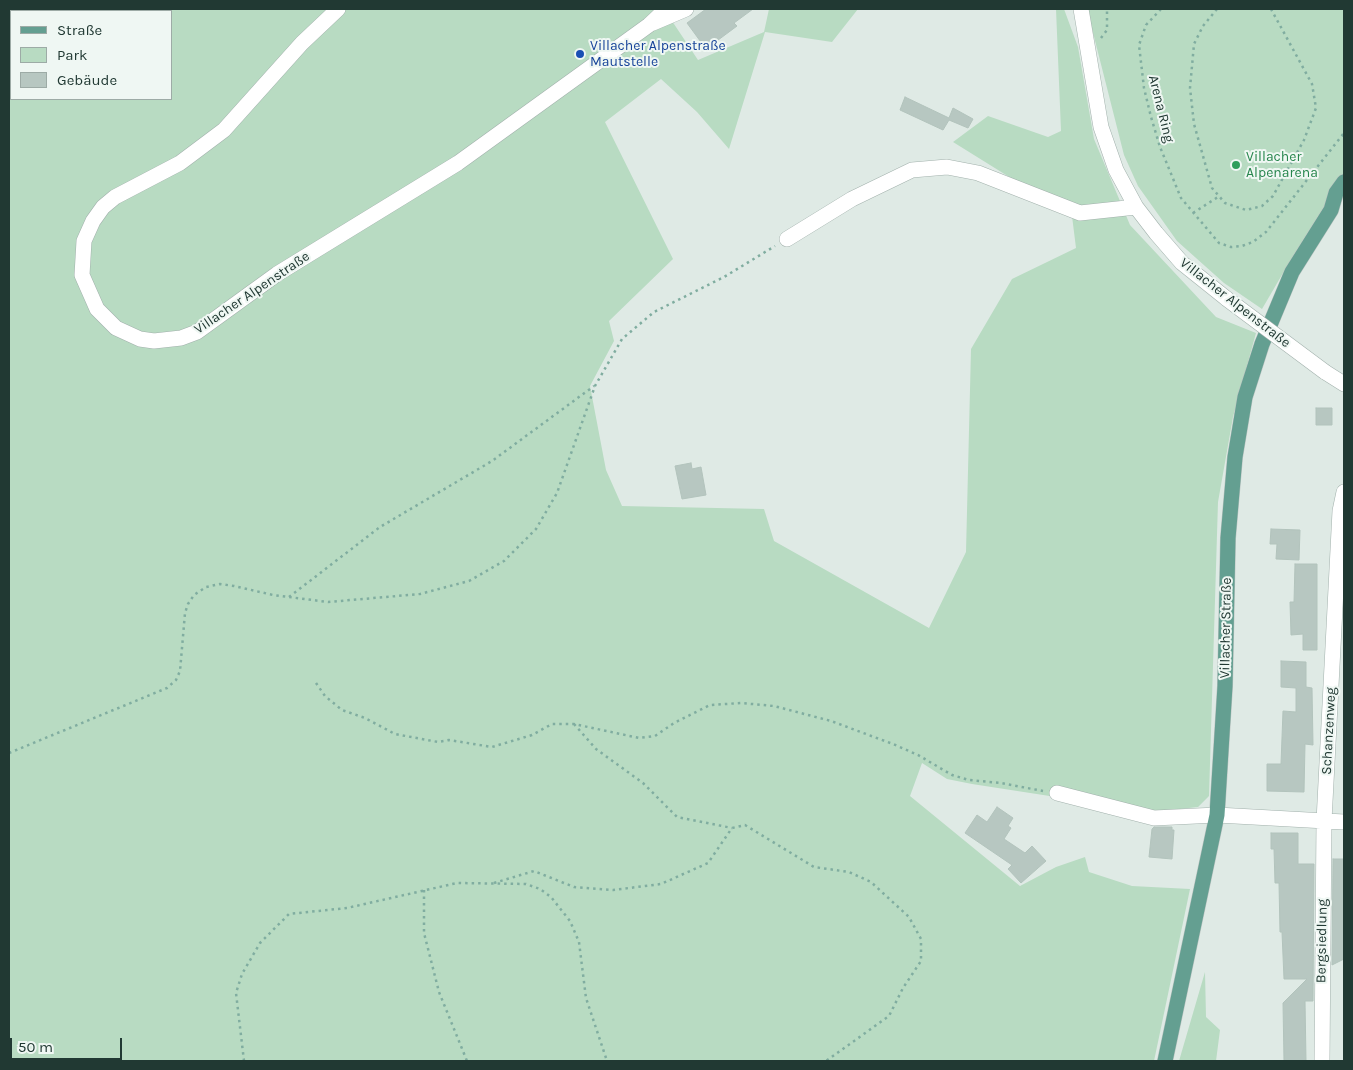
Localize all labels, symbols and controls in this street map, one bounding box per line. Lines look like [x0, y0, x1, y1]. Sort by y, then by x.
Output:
legend [10, 10, 172, 100]
text: Straße [57, 21, 102, 39]
place label: Villacher Alpenstraße Mautstelle [590, 38, 726, 70]
text: Park [57, 46, 87, 64]
marker: Villacher Alpenstraße Mautstelle [574, 48, 586, 60]
text: Gebäude [57, 71, 117, 89]
street label: Arena Ring [1145, 74, 1177, 144]
place label: Villacher Alpenarena [1246, 149, 1318, 182]
marker: Villacher Alpenarena [1230, 159, 1242, 171]
street label: Villacher Alpenstraße [191, 248, 313, 338]
street label: Villacher Alpenstraße [1176, 255, 1294, 351]
street label: Villacher Straße [1217, 577, 1235, 679]
street label: Schanzenweg [1318, 687, 1340, 775]
street label: Bergsiedlung [1313, 899, 1331, 983]
scale bar [12, 1028, 125, 1060]
text: 50 m [18, 1038, 53, 1056]

